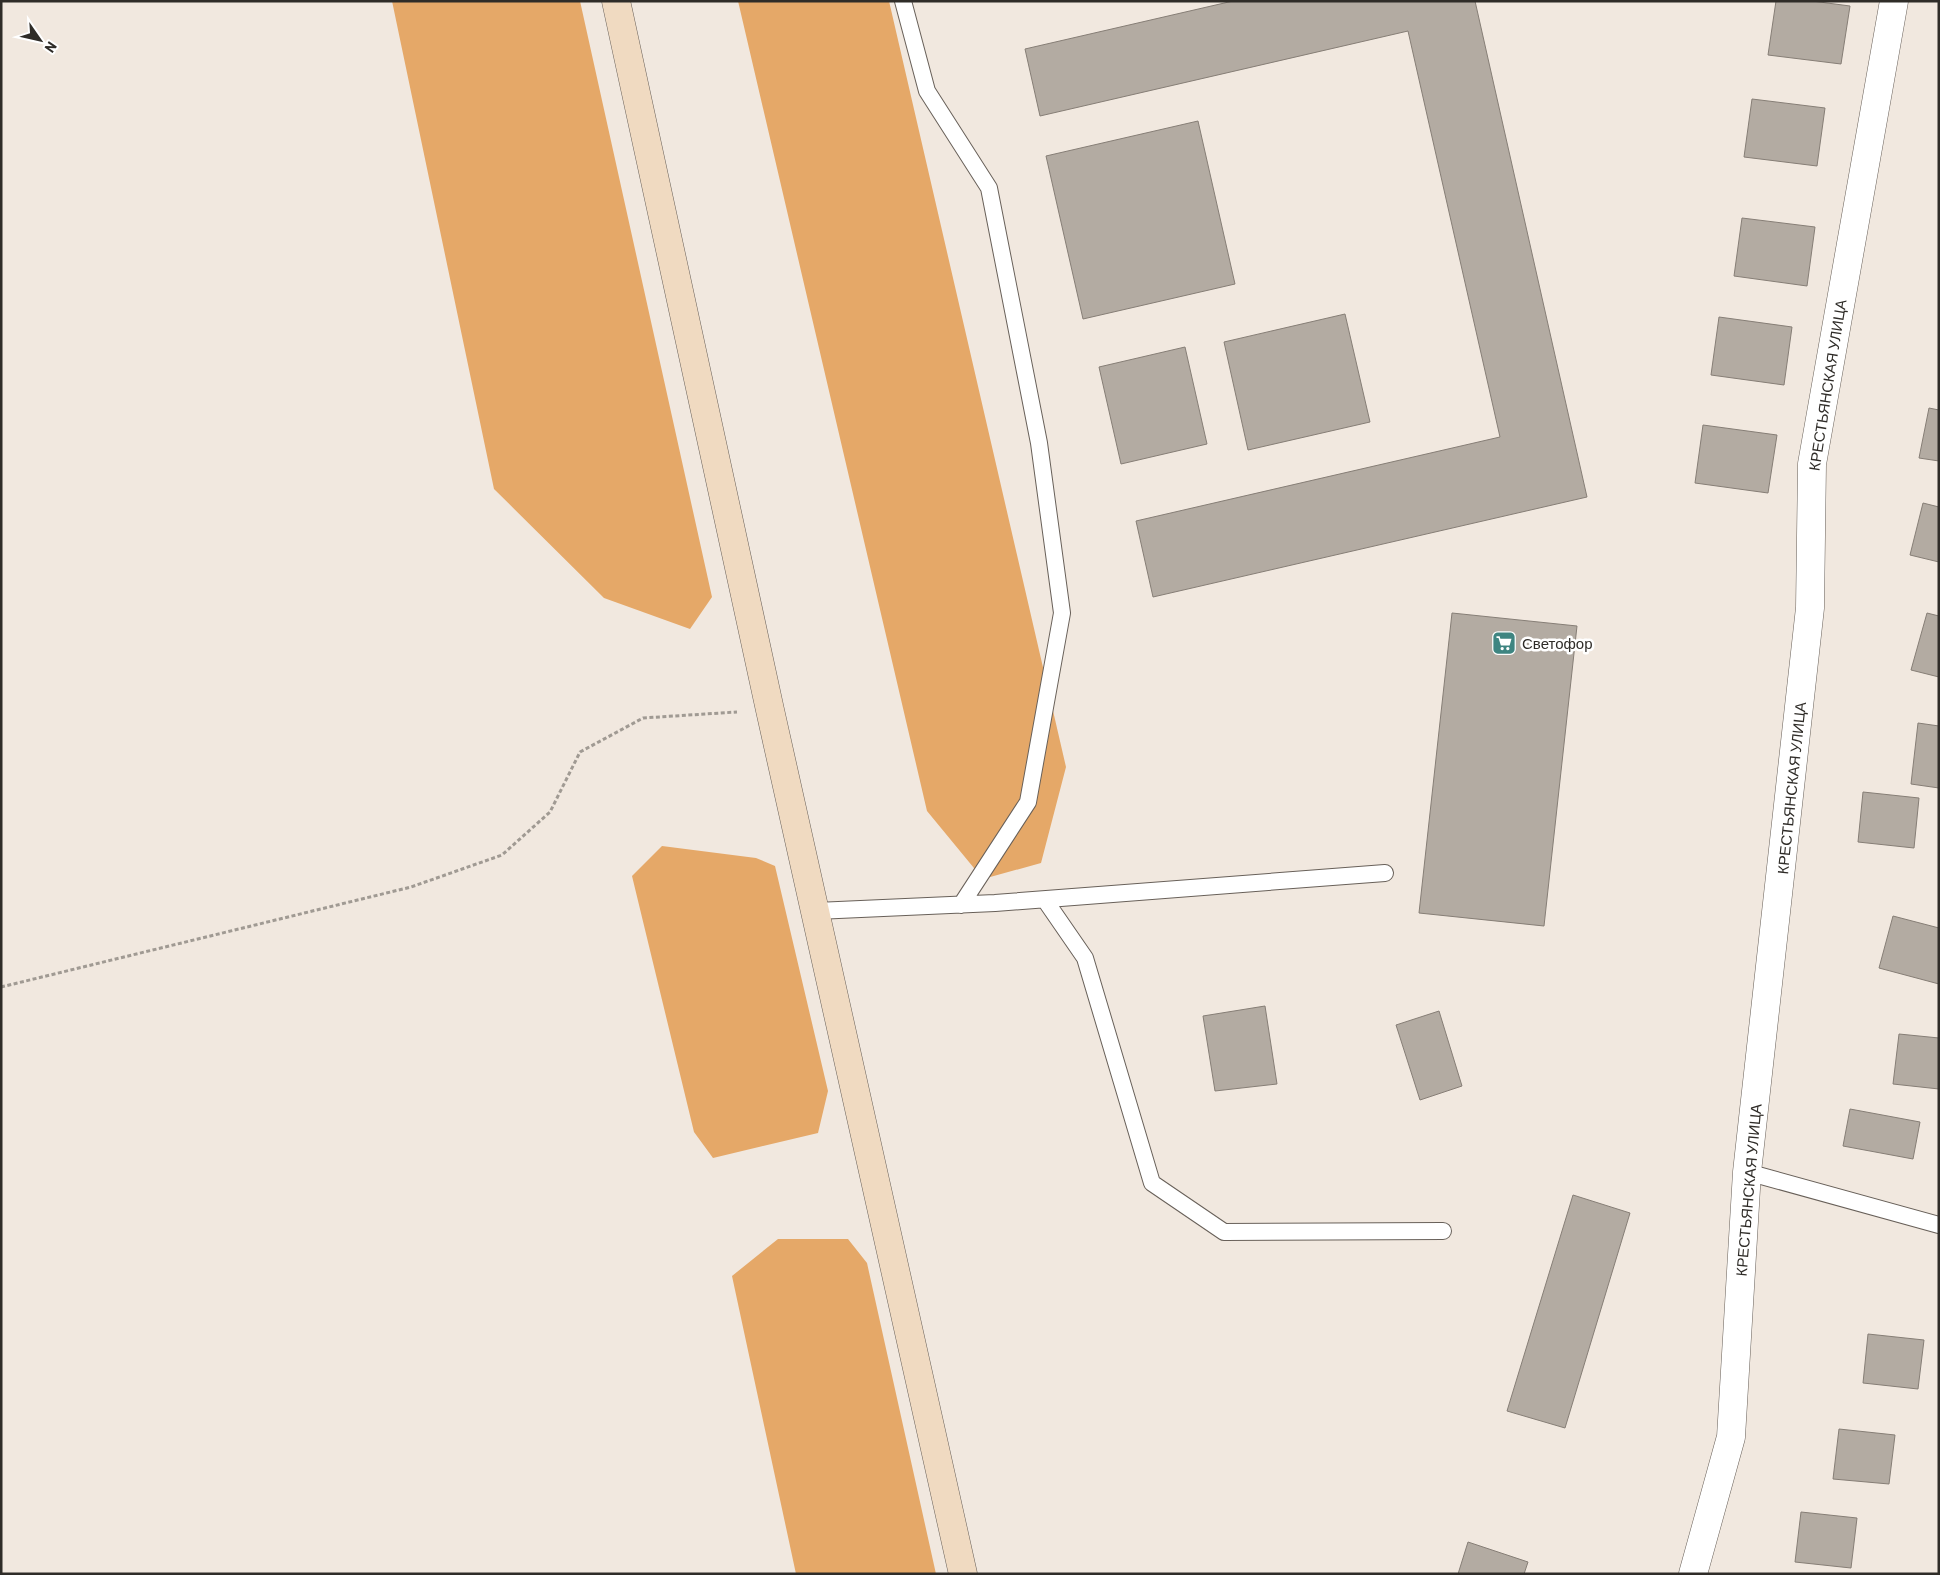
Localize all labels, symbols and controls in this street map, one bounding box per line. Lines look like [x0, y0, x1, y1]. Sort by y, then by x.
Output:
north arrow [15, 15, 65, 65]
text: N [42, 39, 61, 56]
street label: КРЕСТЬЯНСКАЯ УЛИЦА [1805, 298, 1849, 472]
supermarket icon: Светофор [1491, 630, 1517, 656]
place label: Светофор [1522, 634, 1593, 652]
street label: КРЕСТЬЯНСКАЯ УЛИЦА [1773, 701, 1809, 875]
street label: КРЕСТЬЯНСКАЯ УЛИЦА [1731, 1103, 1765, 1277]

